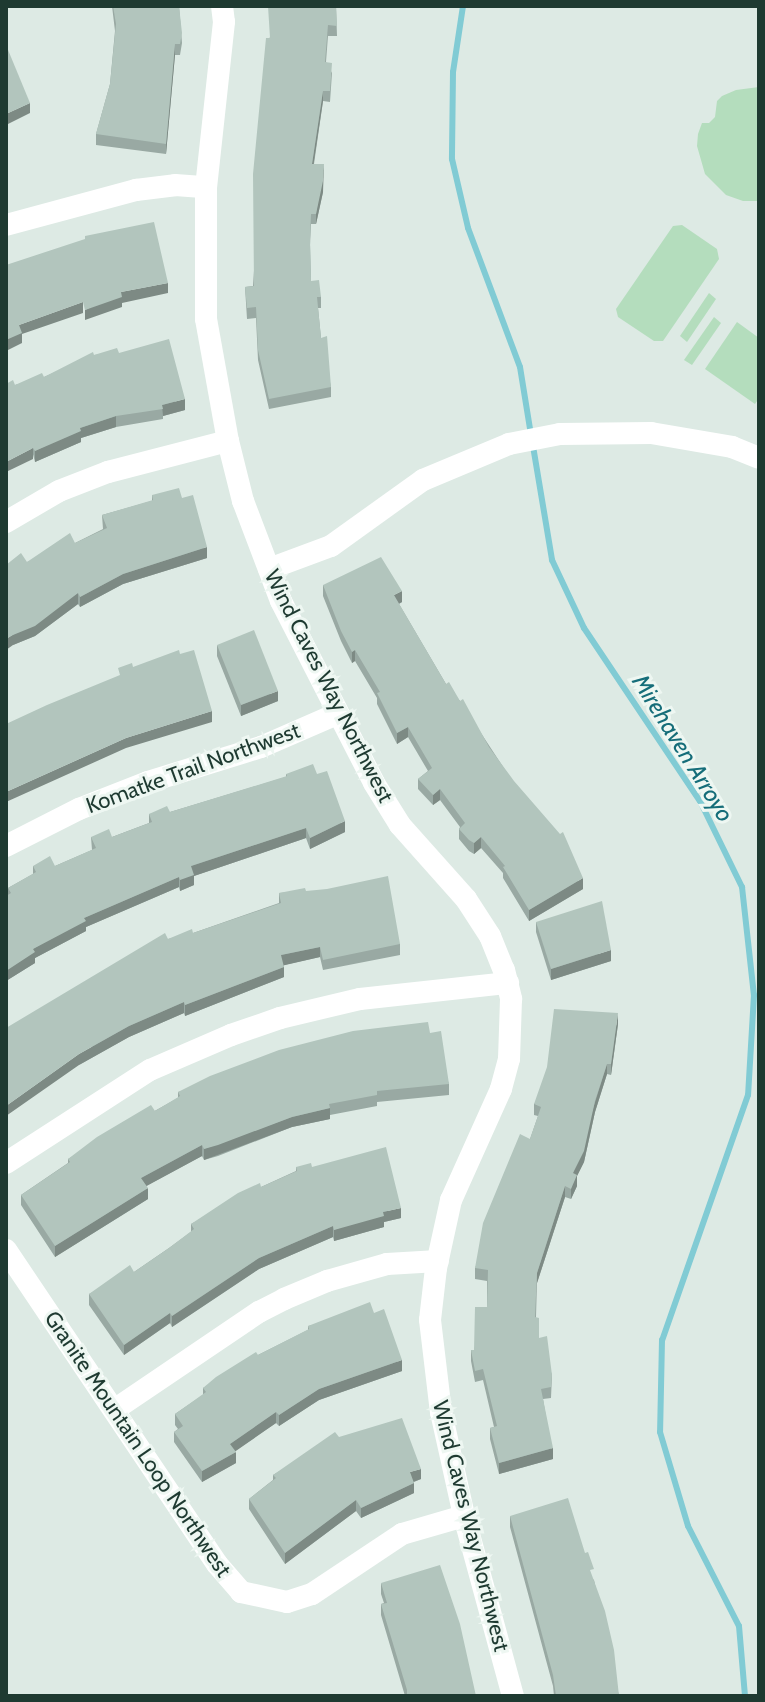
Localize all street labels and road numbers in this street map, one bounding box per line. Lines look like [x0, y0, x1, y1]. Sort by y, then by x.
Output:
street label: Wind Caves Way Northwest [259, 565, 399, 807]
street label: Komatke Trail Northwest [83, 717, 303, 819]
street label: Granite Mountain Loop Northwest [39, 1306, 237, 1582]
street label: Wind Caves Way Northwest [427, 1398, 515, 1654]

